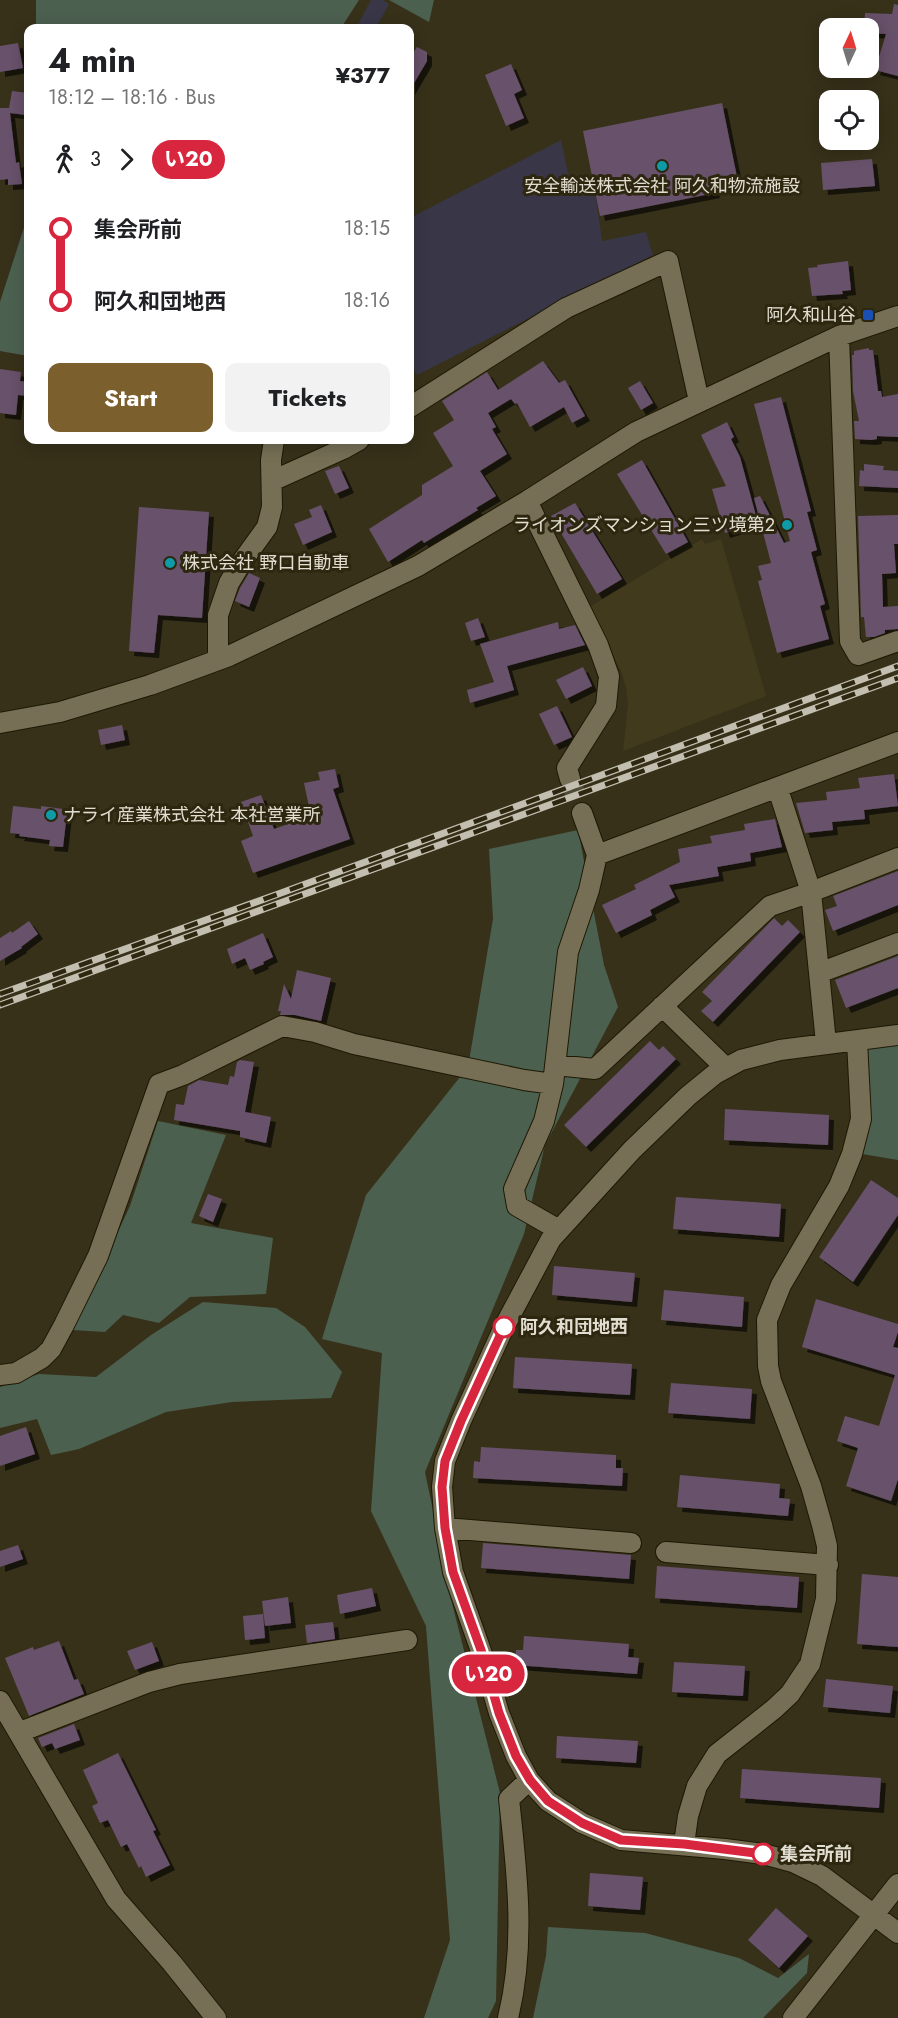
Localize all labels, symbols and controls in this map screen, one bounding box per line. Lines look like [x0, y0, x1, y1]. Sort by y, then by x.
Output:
north arrow [819, 18, 879, 78]
map controls [819, 18, 879, 150]
text: 4 min [48, 37, 136, 84]
text: ¥377 [335, 59, 390, 91]
text: 18:12 – 18:16 · Bus [48, 83, 215, 112]
button: locate [819, 90, 879, 150]
icon: walk [48, 143, 81, 176]
icon: forward [110, 143, 143, 176]
text: い20 [164, 144, 213, 174]
text: 3 [90, 145, 101, 174]
marker: 安全輸送株式会社 阿久和物流施設 [655, 159, 669, 173]
place label: 安全輸送株式会社 阿久和物流施設 [524, 173, 800, 199]
text: 集会所前 [94, 213, 182, 245]
text: 18:15 [344, 214, 390, 243]
text: 阿久和団地西 [94, 285, 226, 317]
text: 18:16 [344, 286, 390, 315]
place label: 阿久和山谷 [766, 302, 856, 328]
marker: 阿久和山谷 [861, 308, 875, 322]
button: Start [48, 363, 213, 432]
button: Tickets [225, 363, 390, 432]
place label: ライオンズマンション三ツ境第2 [513, 512, 775, 538]
marker: ライオンズマンション三ツ境第2 [780, 518, 794, 532]
place label: 株式会社 野口自動車 [182, 550, 349, 576]
marker: 株式会社 野口自動車 [163, 556, 177, 570]
place label: ナライ産業株式会社 本社営業所 [63, 802, 320, 828]
marker: ナライ産業株式会社 本社営業所 [44, 808, 58, 822]
place label: 阿久和団地西 [520, 1314, 628, 1340]
marker: 阿久和団地西 [493, 1316, 515, 1338]
line badge: い20 [454, 1654, 522, 1694]
text: い20 [464, 1659, 512, 1689]
place label: 集会所前 [780, 1841, 852, 1867]
marker: 集会所前 [752, 1843, 774, 1865]

